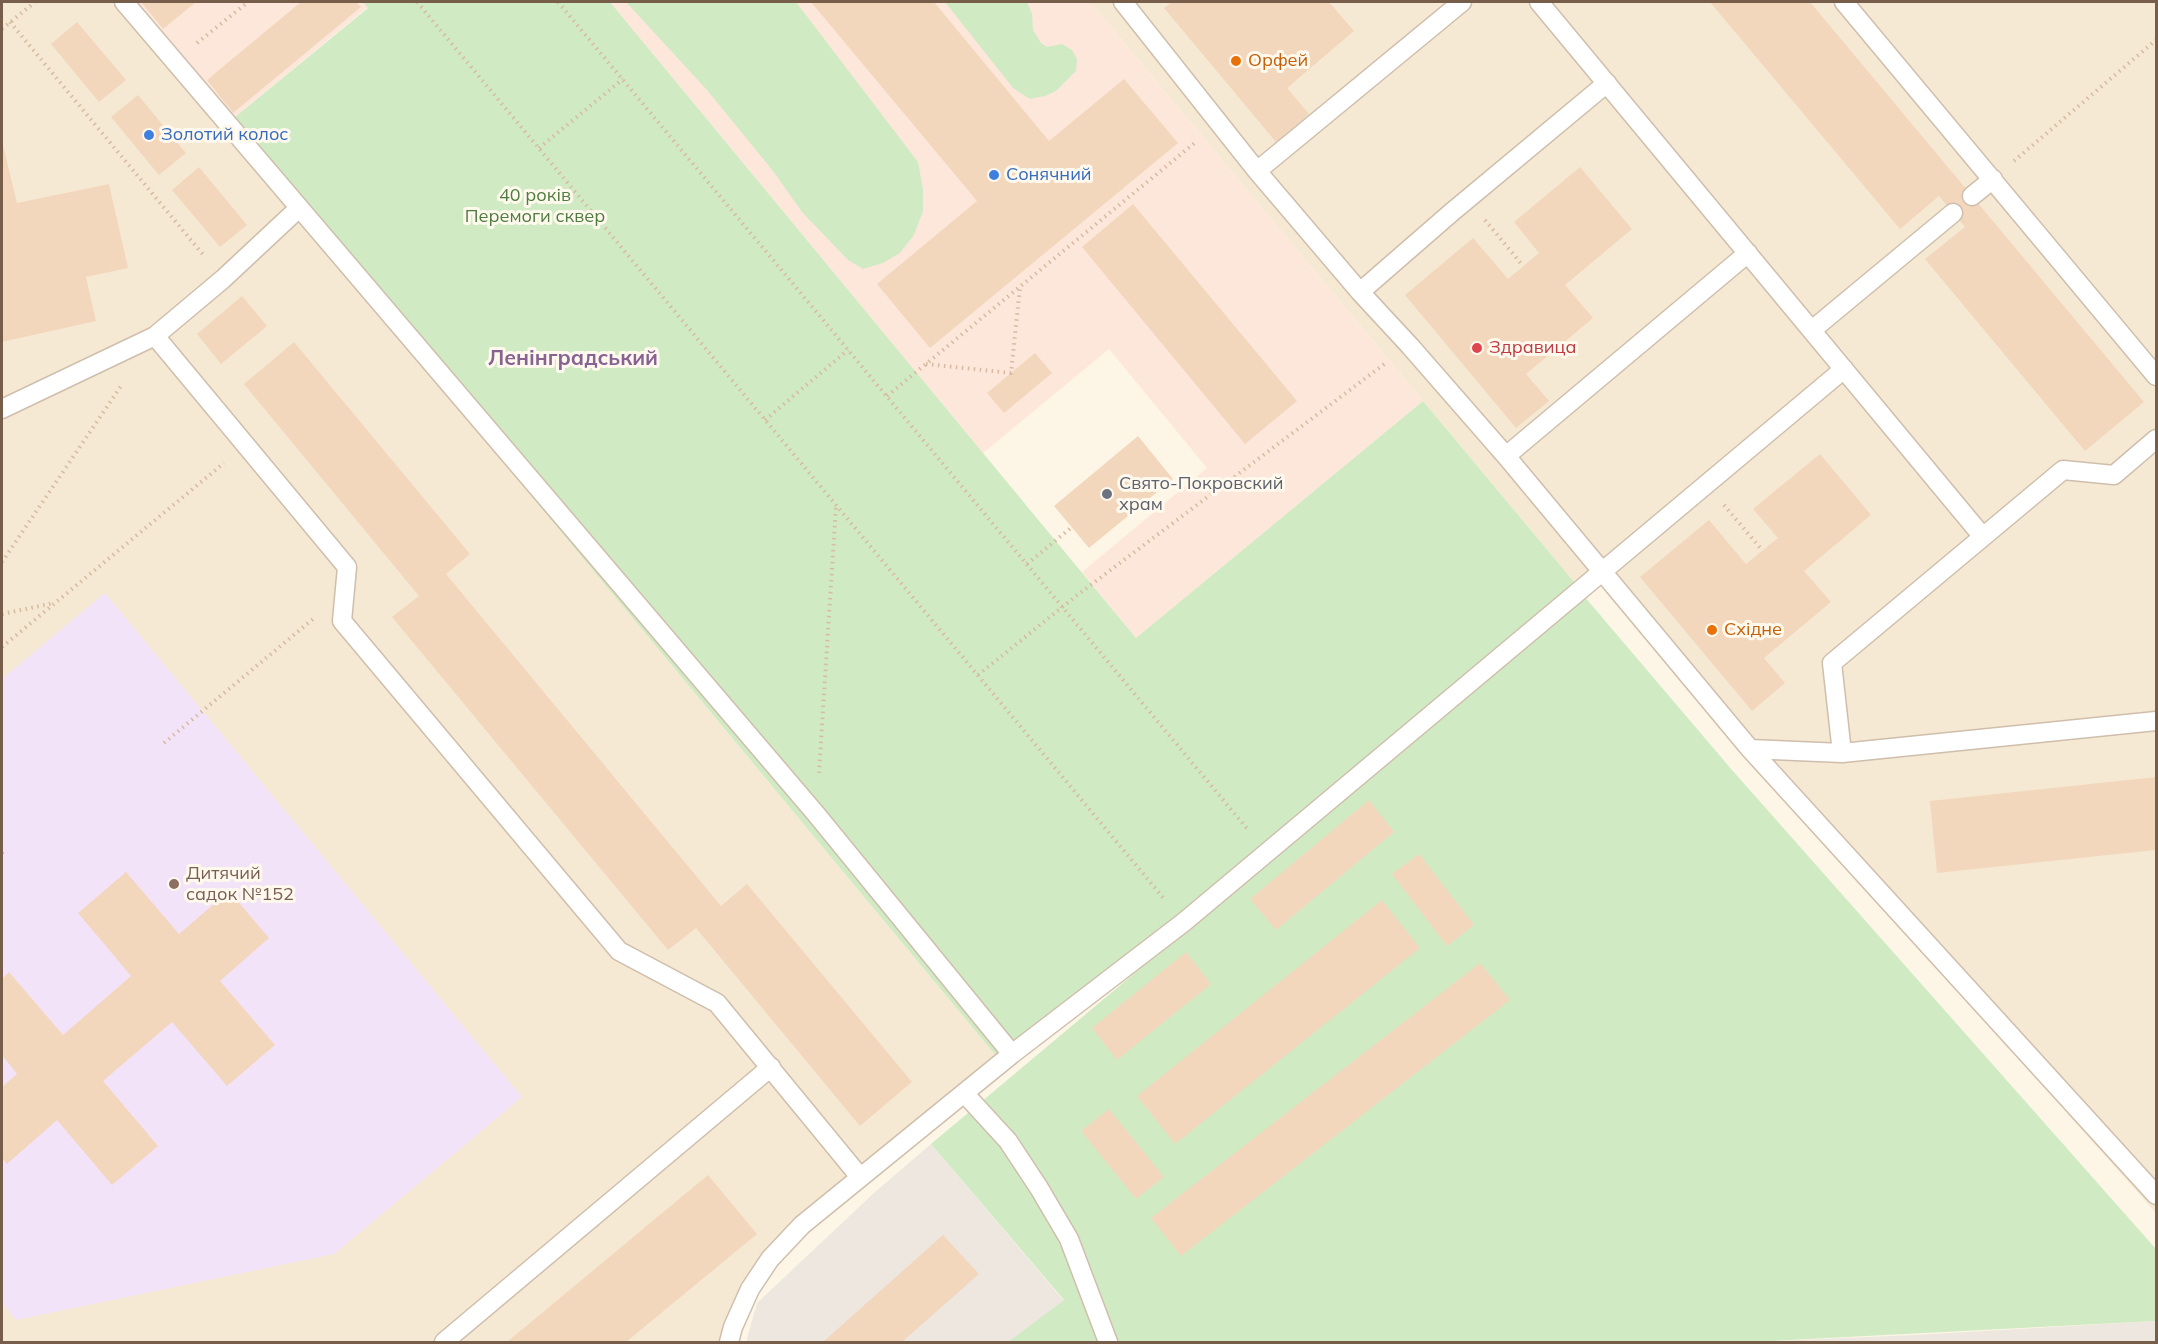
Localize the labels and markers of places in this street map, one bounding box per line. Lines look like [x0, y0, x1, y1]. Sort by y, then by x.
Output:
place label: Орфей [1248, 50, 1308, 72]
marker: Орфей [1229, 54, 1243, 68]
place label: Золотий колос [161, 124, 288, 146]
marker: Золотий колос [142, 128, 156, 142]
place label: Сонячний [1006, 164, 1092, 186]
marker: Сонячний [987, 168, 1001, 182]
place label: Здравица [1489, 337, 1576, 359]
marker: Здравица [1470, 341, 1484, 355]
place label: Свято-Покровский храм [1119, 473, 1283, 516]
marker: Свято-Покровский храм [1100, 487, 1114, 501]
place label: Східне [1724, 619, 1782, 641]
marker: Східне [1705, 623, 1719, 637]
place label: Дитячий садок №152 [186, 863, 294, 906]
marker: Дитячий садок №152 [167, 877, 181, 891]

